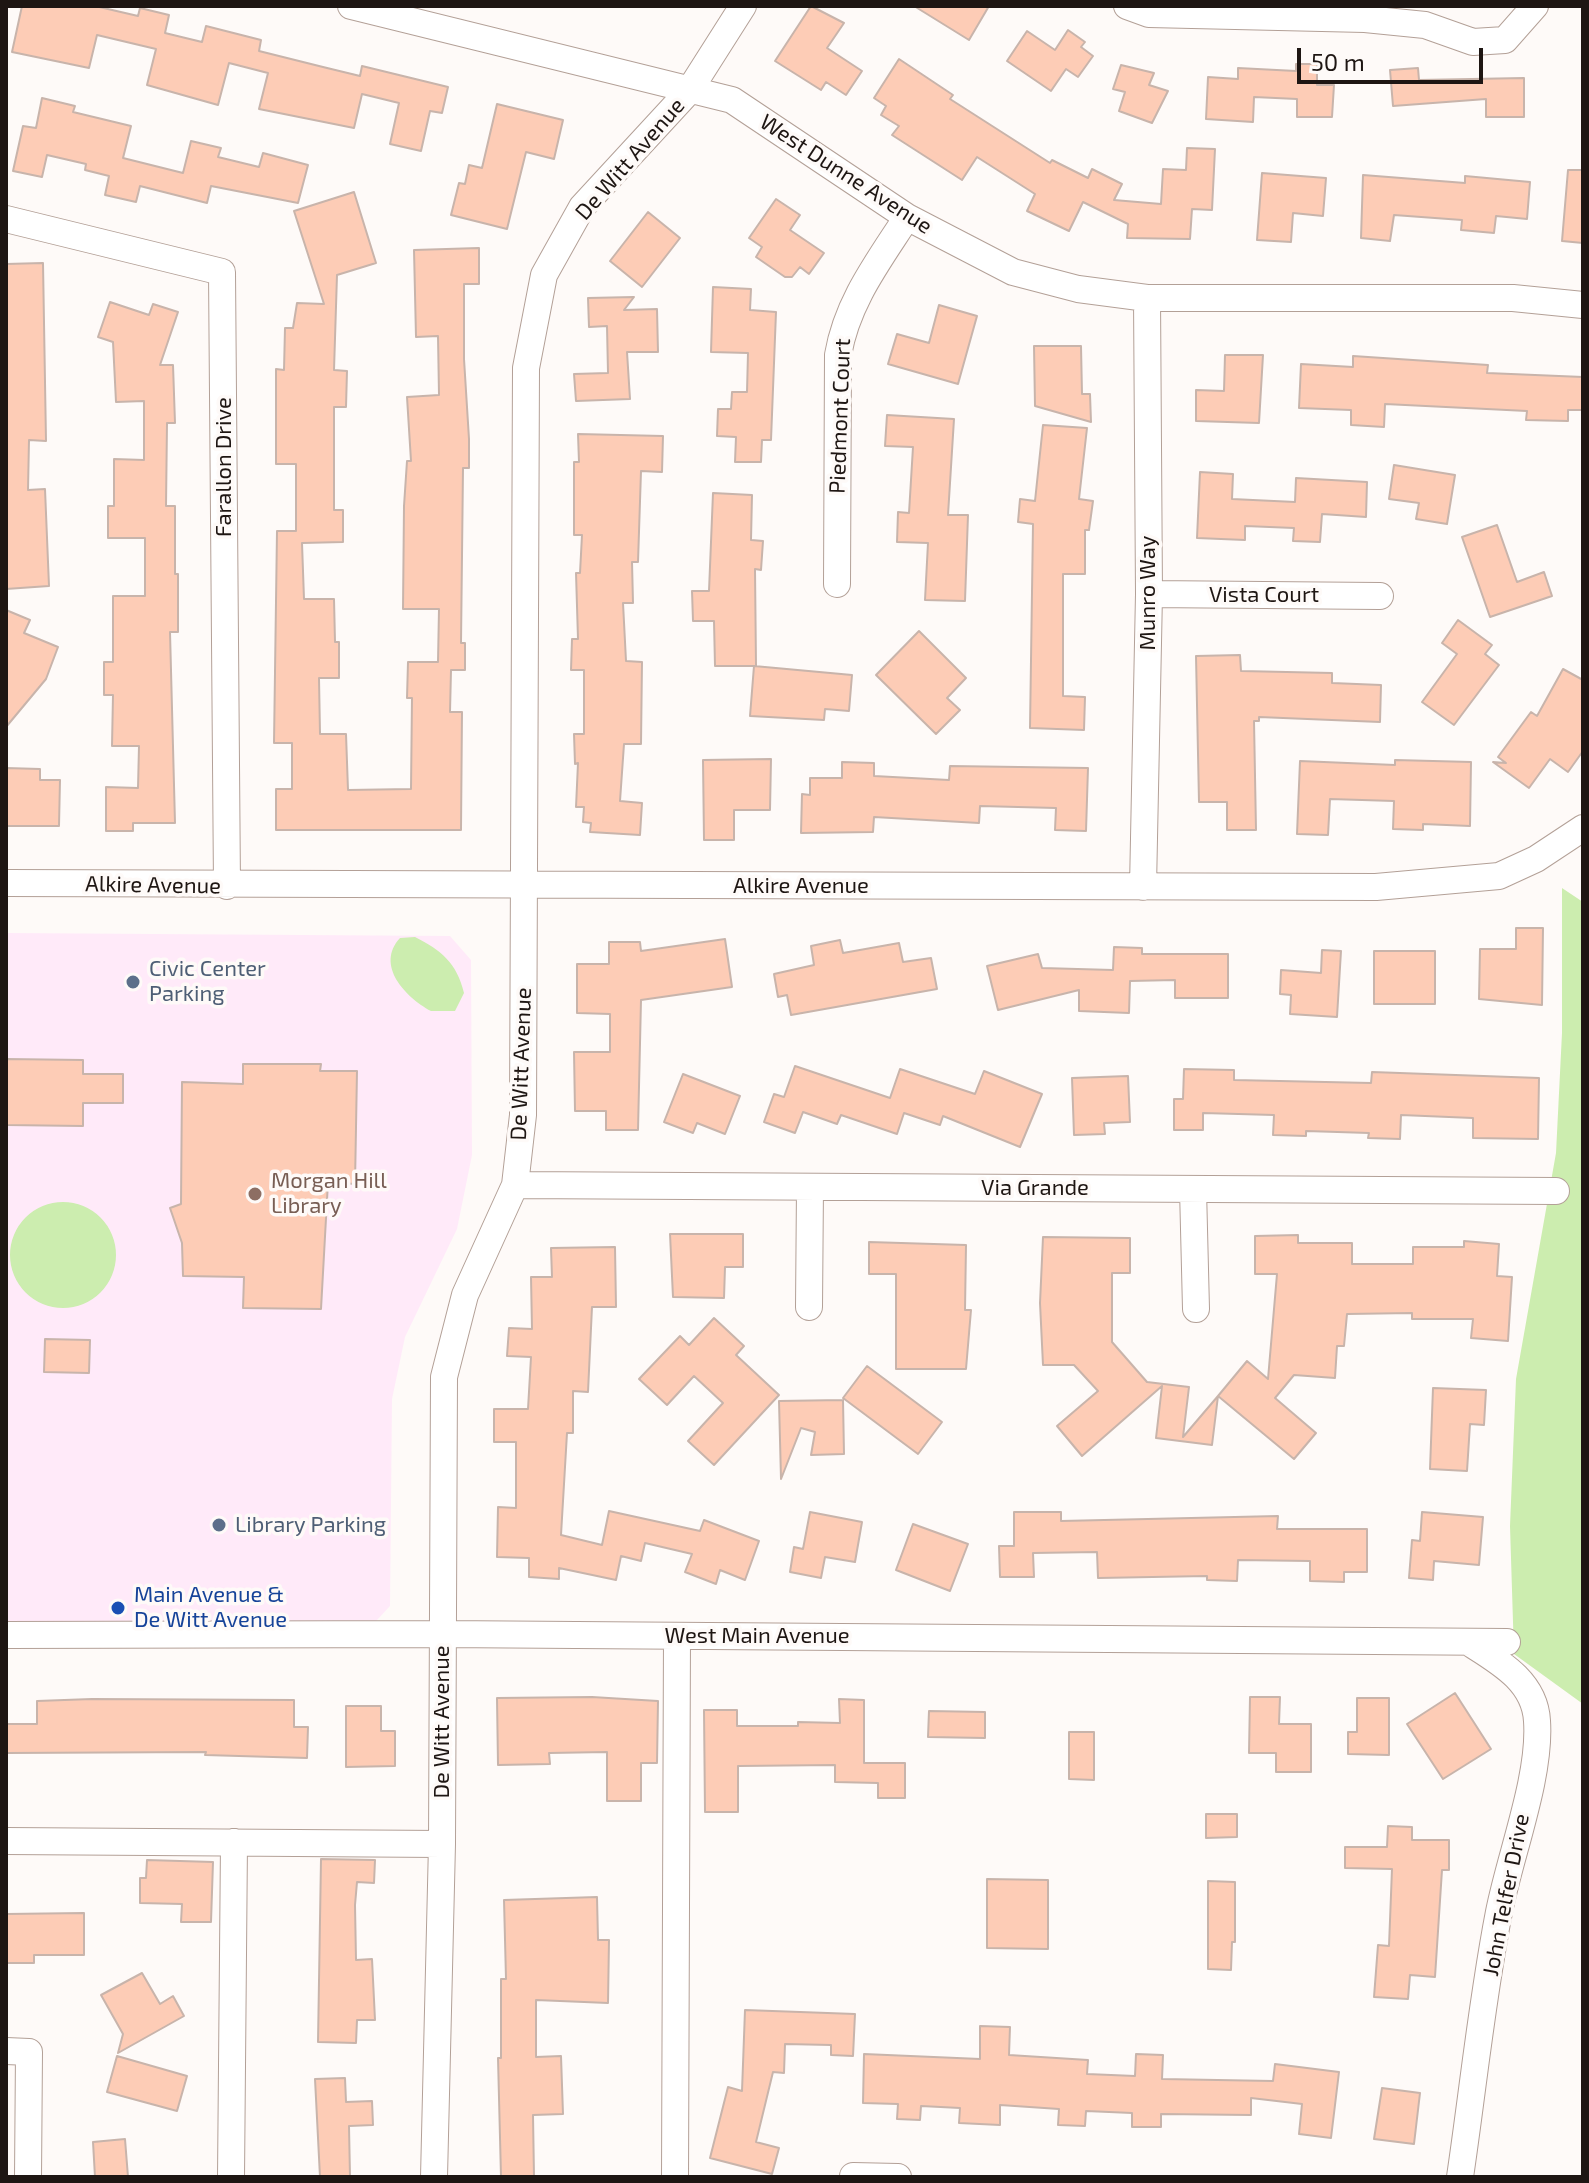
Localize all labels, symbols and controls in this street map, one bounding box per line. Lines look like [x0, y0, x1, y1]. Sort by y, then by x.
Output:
scale bar [1301, 32, 1487, 82]
text: 50 m [1311, 47, 1365, 76]
street label: De Witt Avenue [570, 93, 690, 225]
street label: West Dunne Avenue [755, 108, 937, 240]
street label: Piedmont Court [824, 338, 856, 494]
street label: Farallon Drive [211, 397, 237, 537]
street label: Munro Way [1135, 536, 1161, 650]
street label: Vista Court [1209, 582, 1319, 608]
street label: Alkire Avenue [85, 871, 221, 899]
street label: Alkire Avenue [733, 873, 869, 899]
place label: Civic Center Parking [149, 956, 266, 1008]
marker: Civic Center Parking [124, 973, 142, 991]
street label: De Witt Avenue [505, 987, 537, 1141]
place label: Morgan Hill Library [271, 1168, 387, 1220]
street label: Via Grande [981, 1175, 1089, 1201]
marker: Morgan Hill Library [246, 1185, 264, 1203]
place label: Library Parking [235, 1512, 386, 1538]
marker: Library Parking [210, 1516, 228, 1534]
place label: Main Avenue & De Witt Avenue [134, 1582, 287, 1634]
marker: Main Avenue & De Witt Avenue [109, 1599, 127, 1617]
street label: West Main Avenue [665, 1623, 849, 1649]
street label: De Witt Avenue [429, 1645, 455, 1799]
street label: John Telfer Drive [1477, 1812, 1535, 1978]

